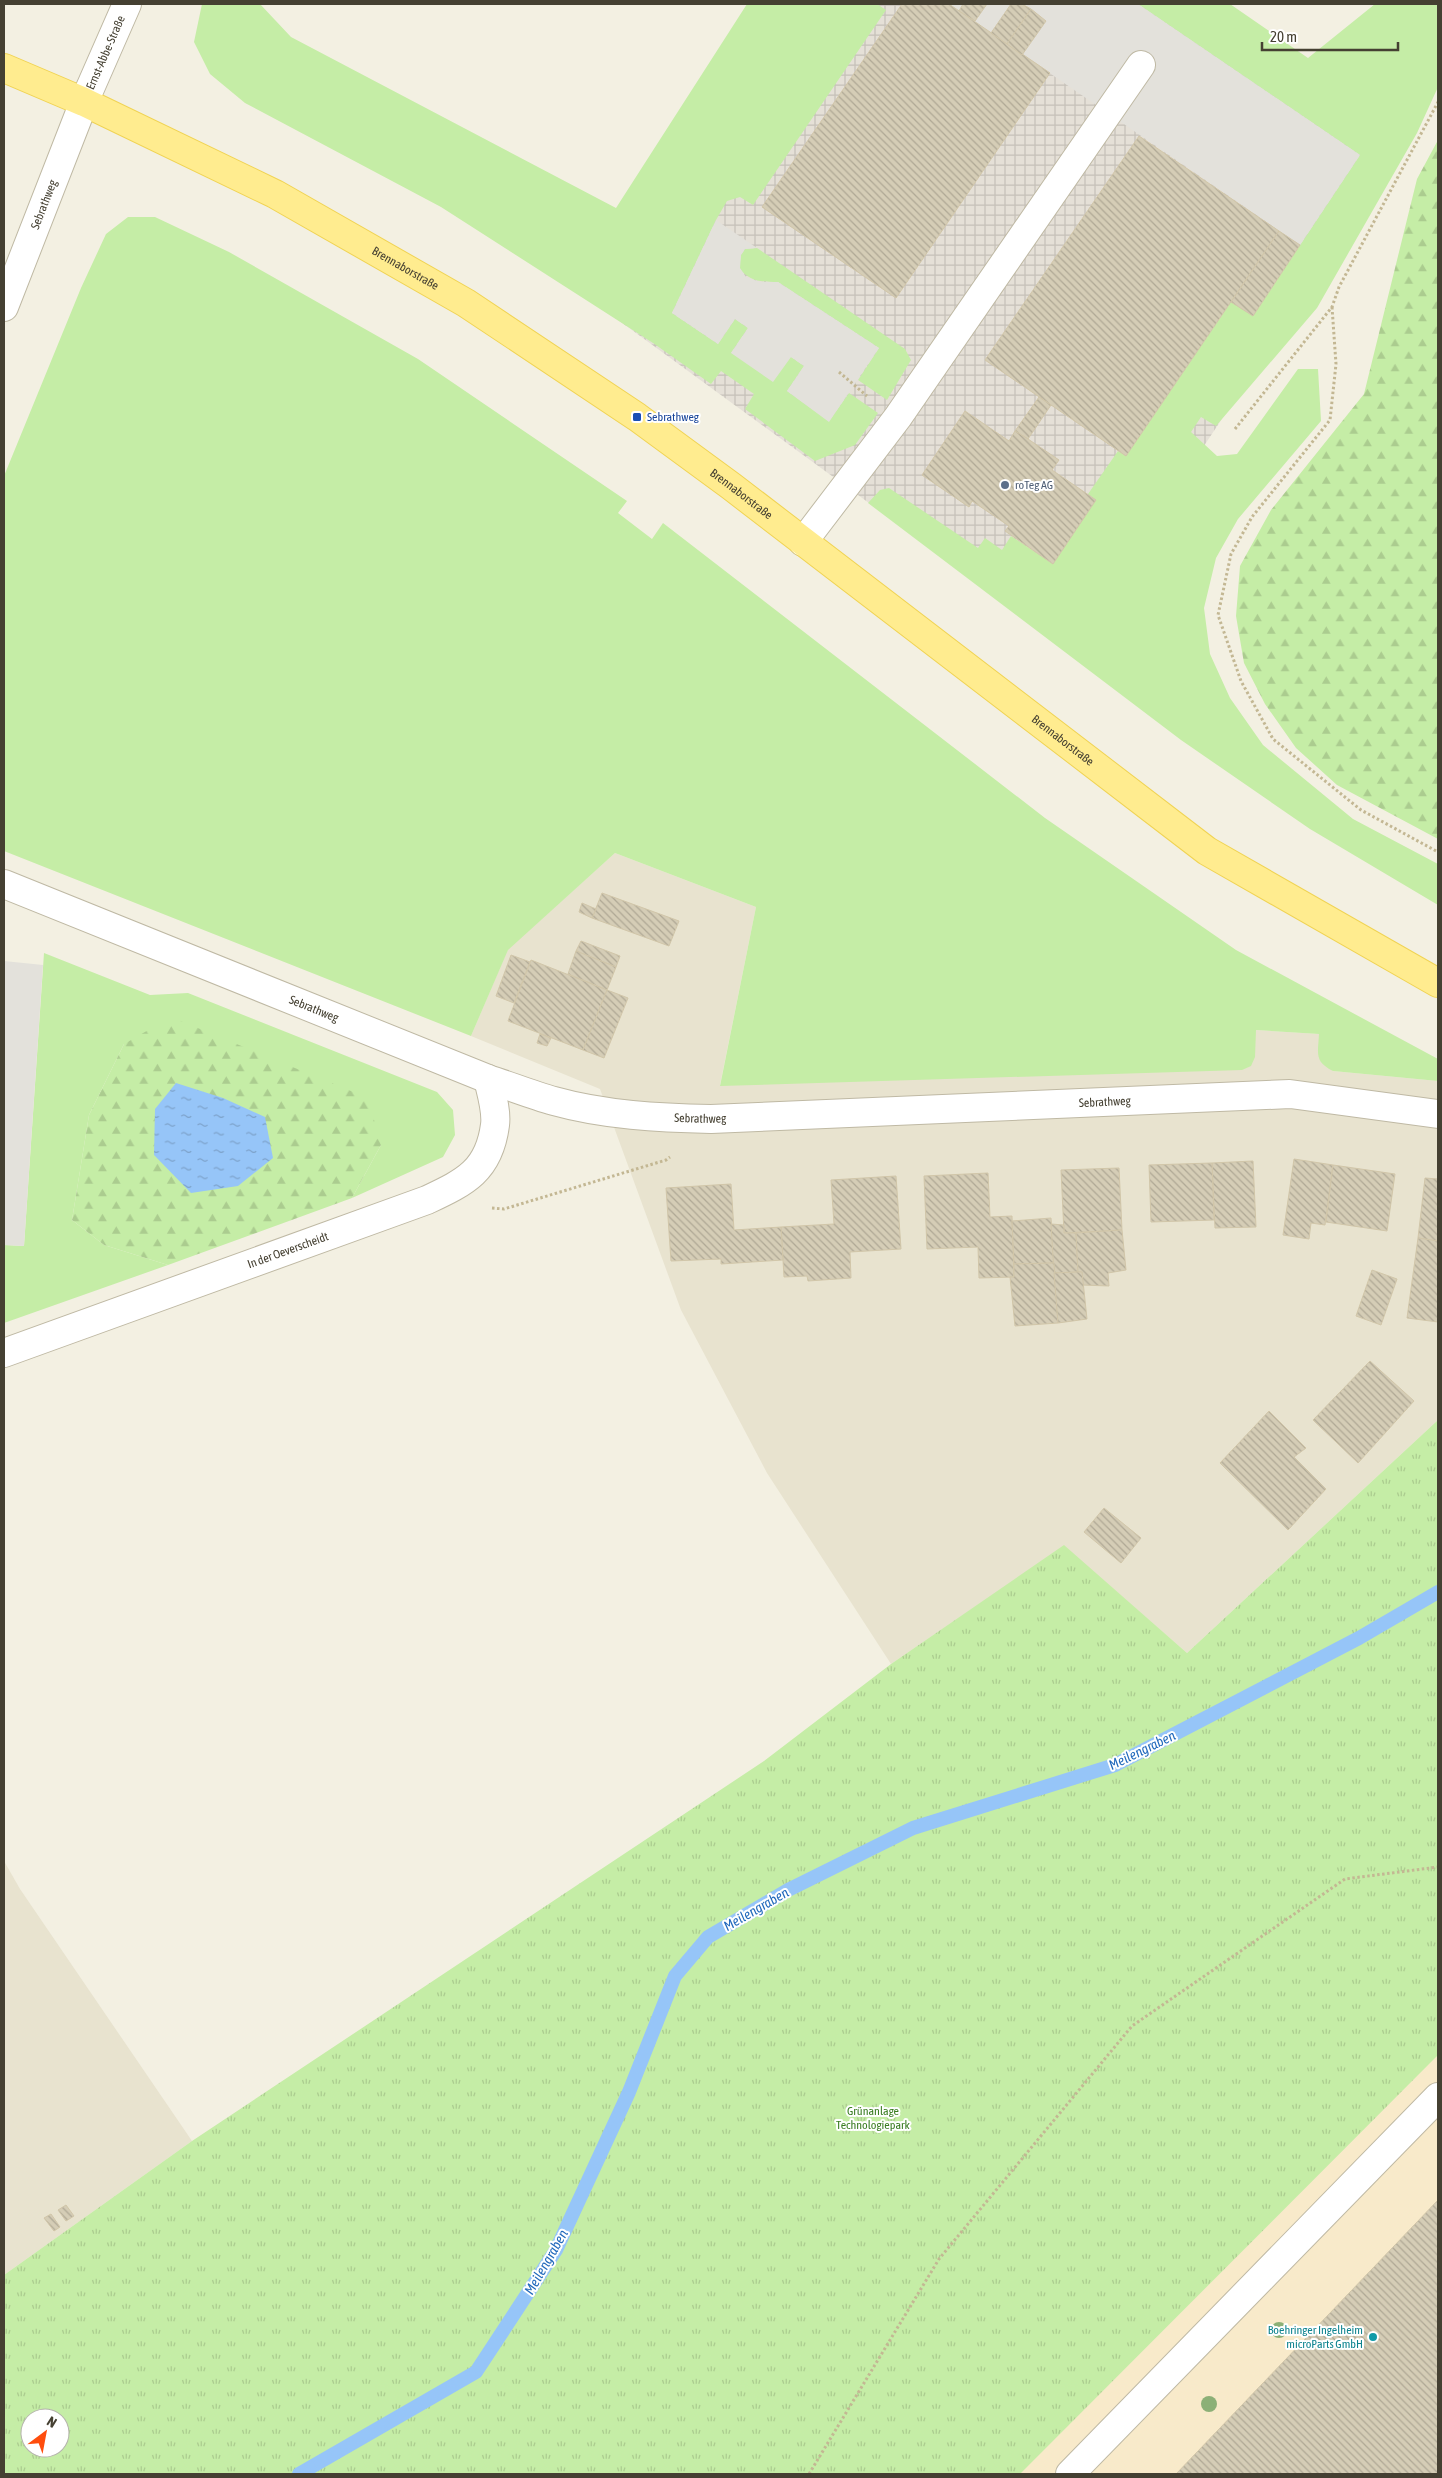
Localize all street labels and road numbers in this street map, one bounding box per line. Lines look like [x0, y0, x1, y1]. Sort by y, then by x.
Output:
street label: Ernst-Abbe-Straße [83, 13, 128, 92]
street label: Sebrathweg [28, 177, 60, 231]
street label: Brennaborstraße [369, 244, 441, 293]
street label: Brennaborstraße [707, 466, 775, 522]
street label: Brennaborstraße [1029, 712, 1097, 769]
street label: Sebrathweg [287, 993, 341, 1025]
street label: Sebrathweg [1078, 1094, 1132, 1110]
street label: Sebrathweg [674, 1111, 727, 1126]
street label: In der Oeverscheidt [246, 1229, 331, 1271]

